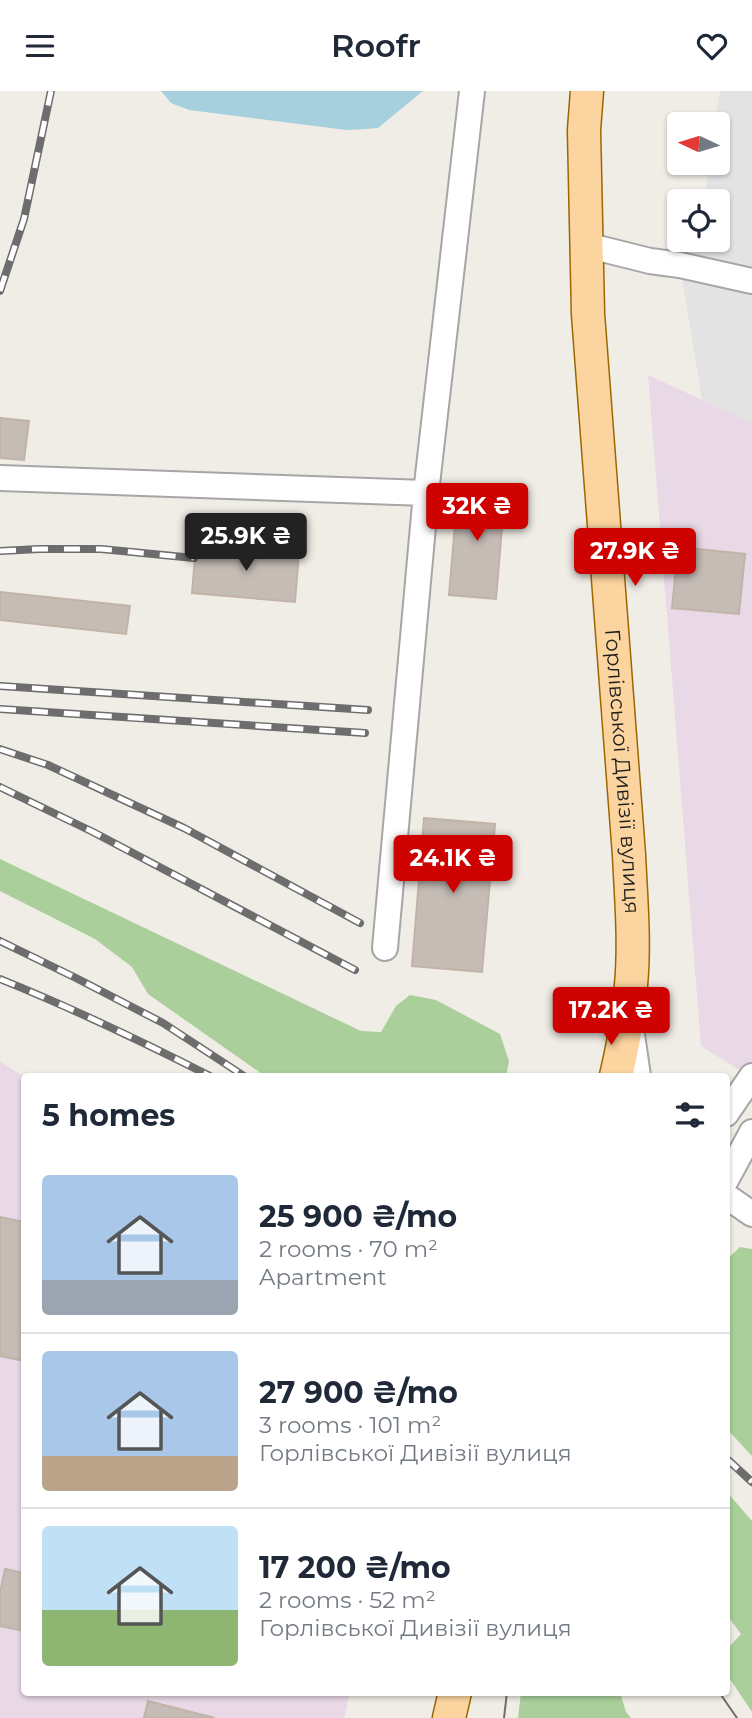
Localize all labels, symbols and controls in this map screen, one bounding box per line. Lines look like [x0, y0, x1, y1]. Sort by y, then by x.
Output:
text: Roofr [331, 26, 421, 65]
icon: menu [21, 27, 59, 65]
icon: heart [693, 27, 731, 65]
north arrow [667, 112, 730, 175]
map controls [667, 112, 730, 252]
button: locate [667, 189, 730, 252]
pin: 32K ₴ [428, 483, 526, 543]
text: 32K ₴ [442, 492, 512, 520]
pin: 25.9K ₴ [181, 513, 311, 573]
text: 25.9K ₴ [201, 522, 291, 550]
pin: 27.9K ₴ [570, 529, 700, 588]
text: 27.9K ₴ [590, 537, 680, 565]
street label: Горлівської Дивізії вулиця [600, 628, 645, 915]
pin: 24.1K ₴ [388, 835, 518, 895]
text: 24.1K ₴ [410, 844, 496, 872]
pin: 17.2K ₴ [546, 988, 676, 1047]
text: 17.2K ₴ [569, 996, 653, 1024]
icon: filters [671, 1096, 709, 1134]
text: 5 homes [42, 1097, 175, 1134]
text: 25 900 ₴/mo [259, 1198, 457, 1235]
icon: home [98, 1203, 182, 1287]
text: 2 rooms · 70 m² [259, 1235, 438, 1263]
text: Apartment [259, 1263, 387, 1291]
text: 27 900 ₴/mo [259, 1374, 458, 1411]
icon: home [98, 1379, 182, 1463]
text: 3 rooms · 101 m² [259, 1411, 441, 1439]
text: Горлівської Дивізії вулиця [259, 1439, 572, 1467]
text: 17 200 ₴/mo [259, 1549, 451, 1586]
icon: home [98, 1554, 182, 1638]
text: 2 rooms · 52 m² [259, 1586, 436, 1614]
text: Горлівської Дивізії вулиця [259, 1614, 572, 1642]

